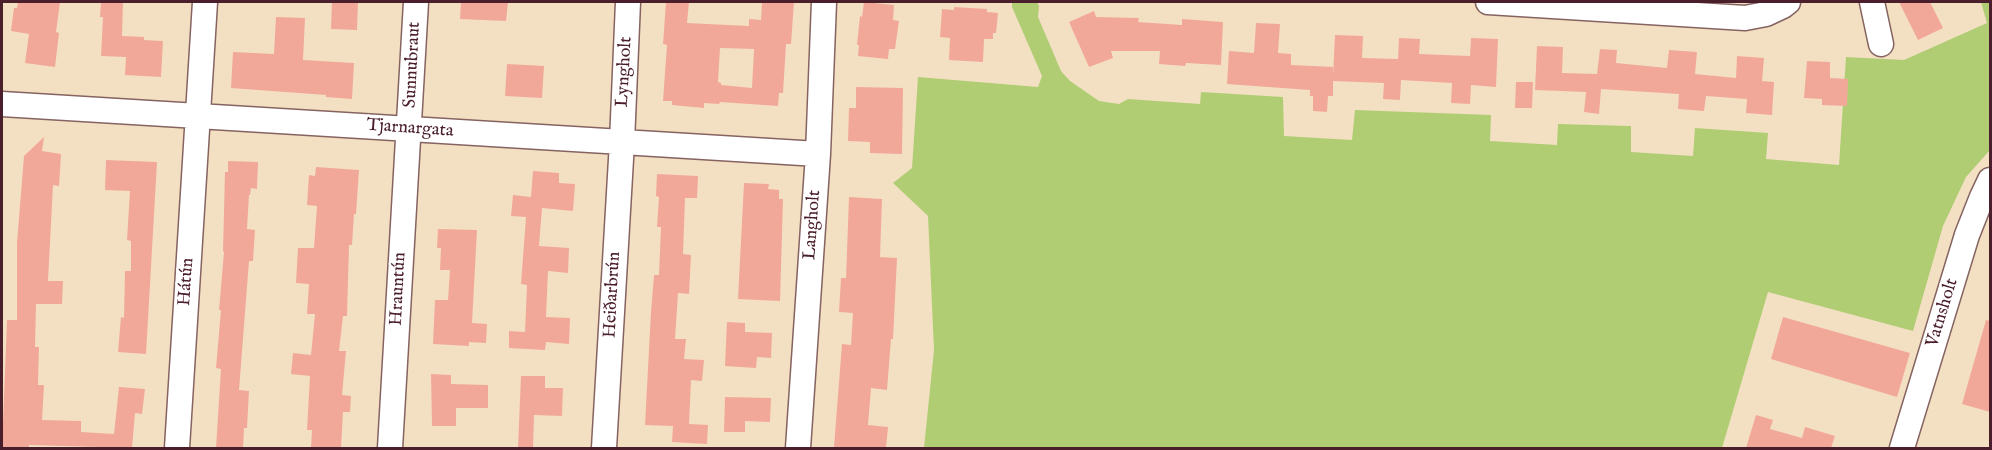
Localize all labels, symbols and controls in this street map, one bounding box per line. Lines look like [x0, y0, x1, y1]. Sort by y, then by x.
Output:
street label: Sunnubraut [400, 21, 426, 109]
street label: Lyngholt [612, 36, 638, 108]
street label: Tjarnargata [366, 115, 454, 143]
street label: Langholt [800, 189, 826, 261]
street label: Heiðarbrún [600, 251, 626, 339]
street label: Hrauntún [386, 252, 412, 326]
street label: Hátún [175, 257, 199, 307]
street label: Vatnsholt [1922, 276, 1964, 350]

